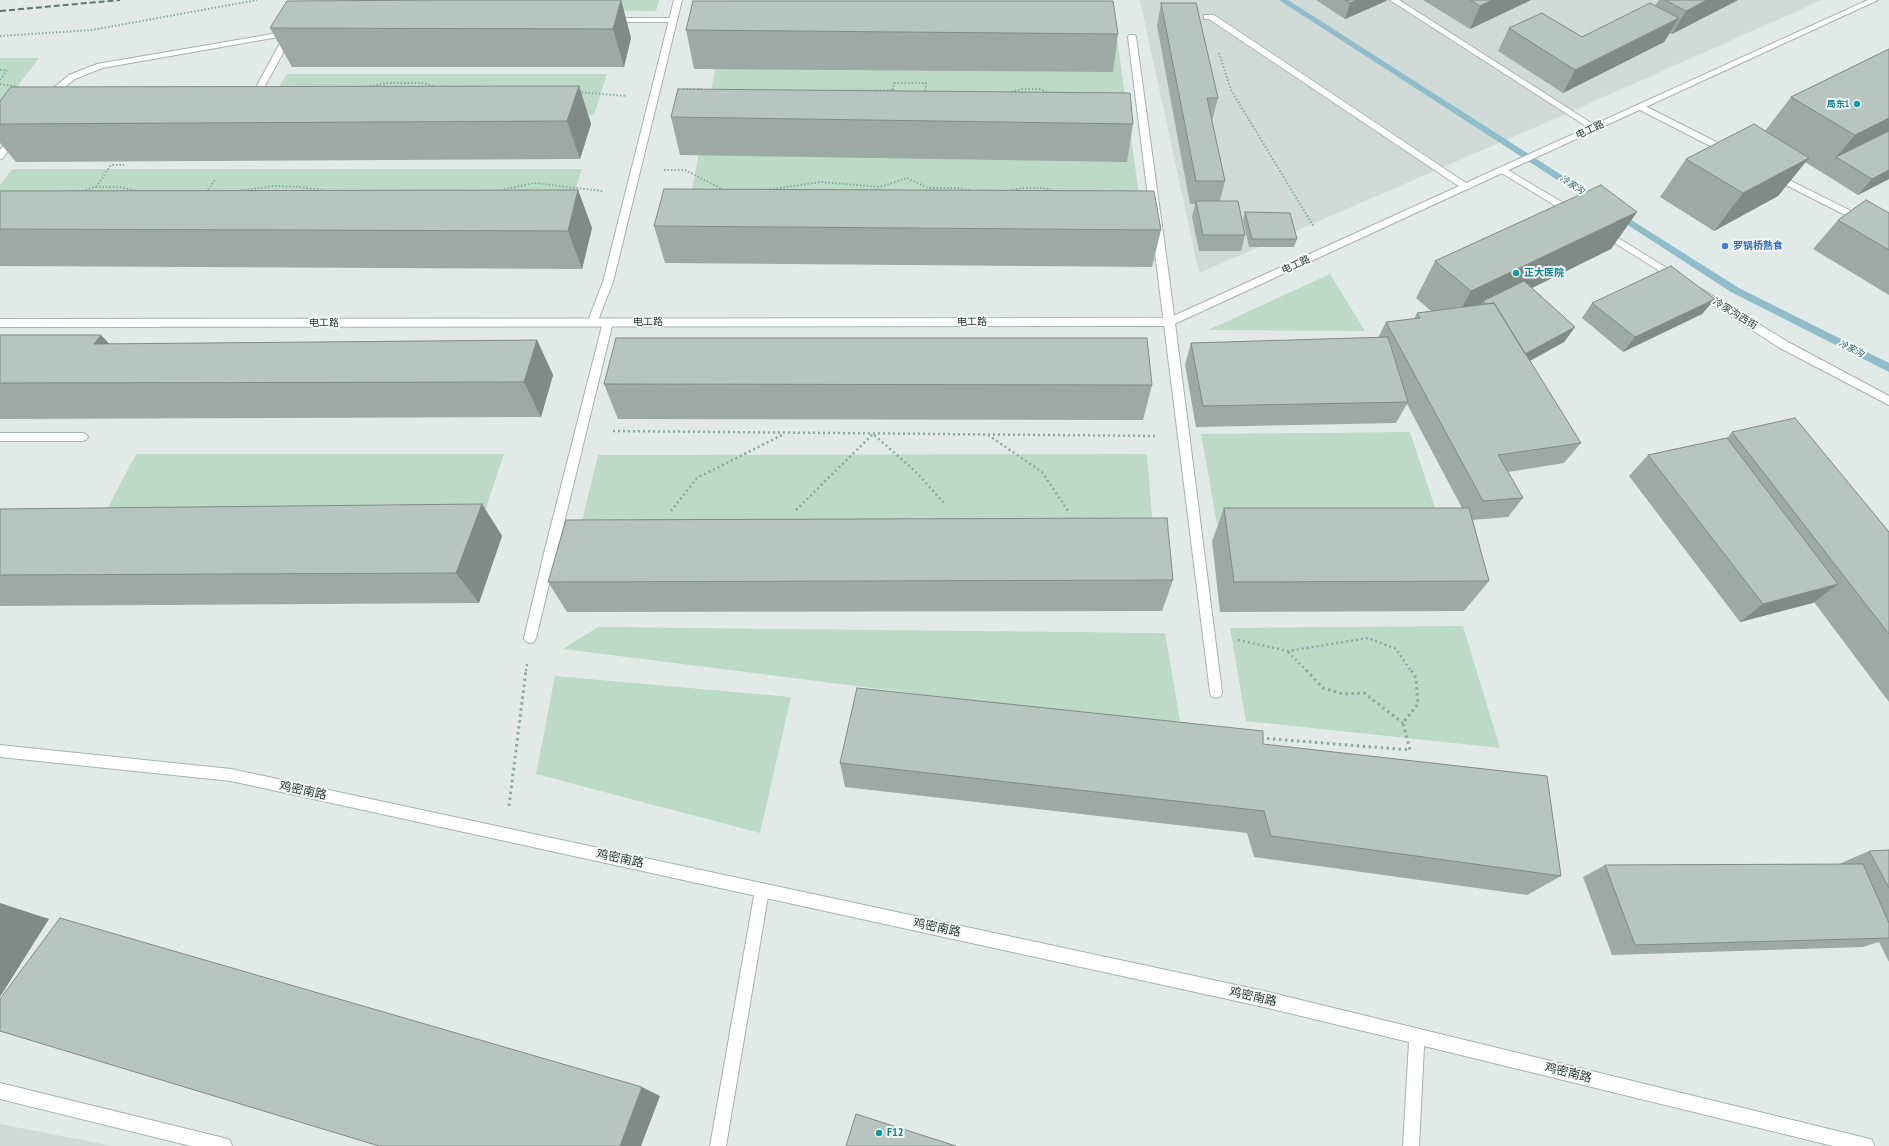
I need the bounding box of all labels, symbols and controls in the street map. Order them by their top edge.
place label: 局东1 [1827,99,1849,109]
marker: 局东1 [1852,99,1862,109]
street label: 电工路 [1574,118,1606,142]
water label: 冷家沟 [1558,173,1586,197]
place label: 罗锅桥熟食 [1733,240,1783,252]
marker: 罗锅桥熟食 [1720,241,1730,251]
street label: 电工路 [1280,253,1312,277]
place label: 正大医院 [1524,267,1564,279]
marker: 正大医院 [1511,268,1521,278]
street label: 冷家沟西街 [1711,296,1759,332]
street label: 电工路 [633,316,663,328]
street label: 电工路 [957,316,987,328]
street label: 电工路 [309,317,339,329]
water label: 冷家沟 [1837,338,1865,360]
street label: 鸡密南路 [278,779,328,803]
street label: 鸡密南路 [595,847,645,871]
street label: 鸡密南路 [912,916,962,940]
street label: 鸡密南路 [1228,985,1278,1009]
street label: 鸡密南路 [1543,1060,1593,1086]
place label: F12 [887,1126,903,1140]
marker: F12 [874,1128,884,1138]

